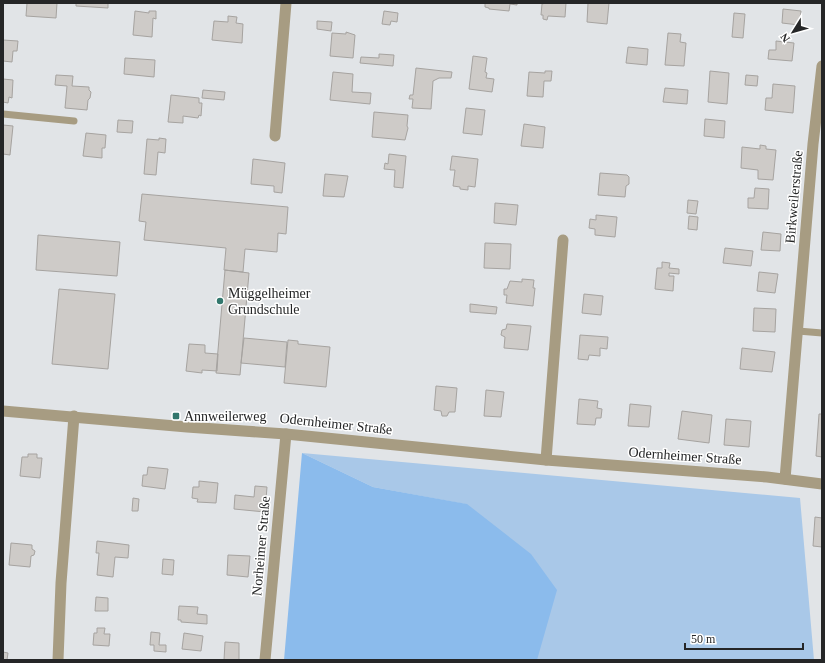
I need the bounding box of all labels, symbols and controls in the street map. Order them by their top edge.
north arrow [773,12,813,52]
text: N [778,31,792,45]
street label: Birkweilerstraße [782,150,806,244]
place label: Müggelheimer Grundschule [228,286,311,317]
marker: Müggelheimer Grundschule [215,296,225,306]
place label: Annweilerweg [184,409,266,424]
marker: Annweilerweg [171,411,181,421]
street label: Odernheimer Straße [279,411,393,437]
street label: Odernheimer Straße [628,445,742,467]
street label: Norheimer Straße [249,496,273,596]
scale bar [685,625,803,651]
text: 50 m [691,632,716,646]

